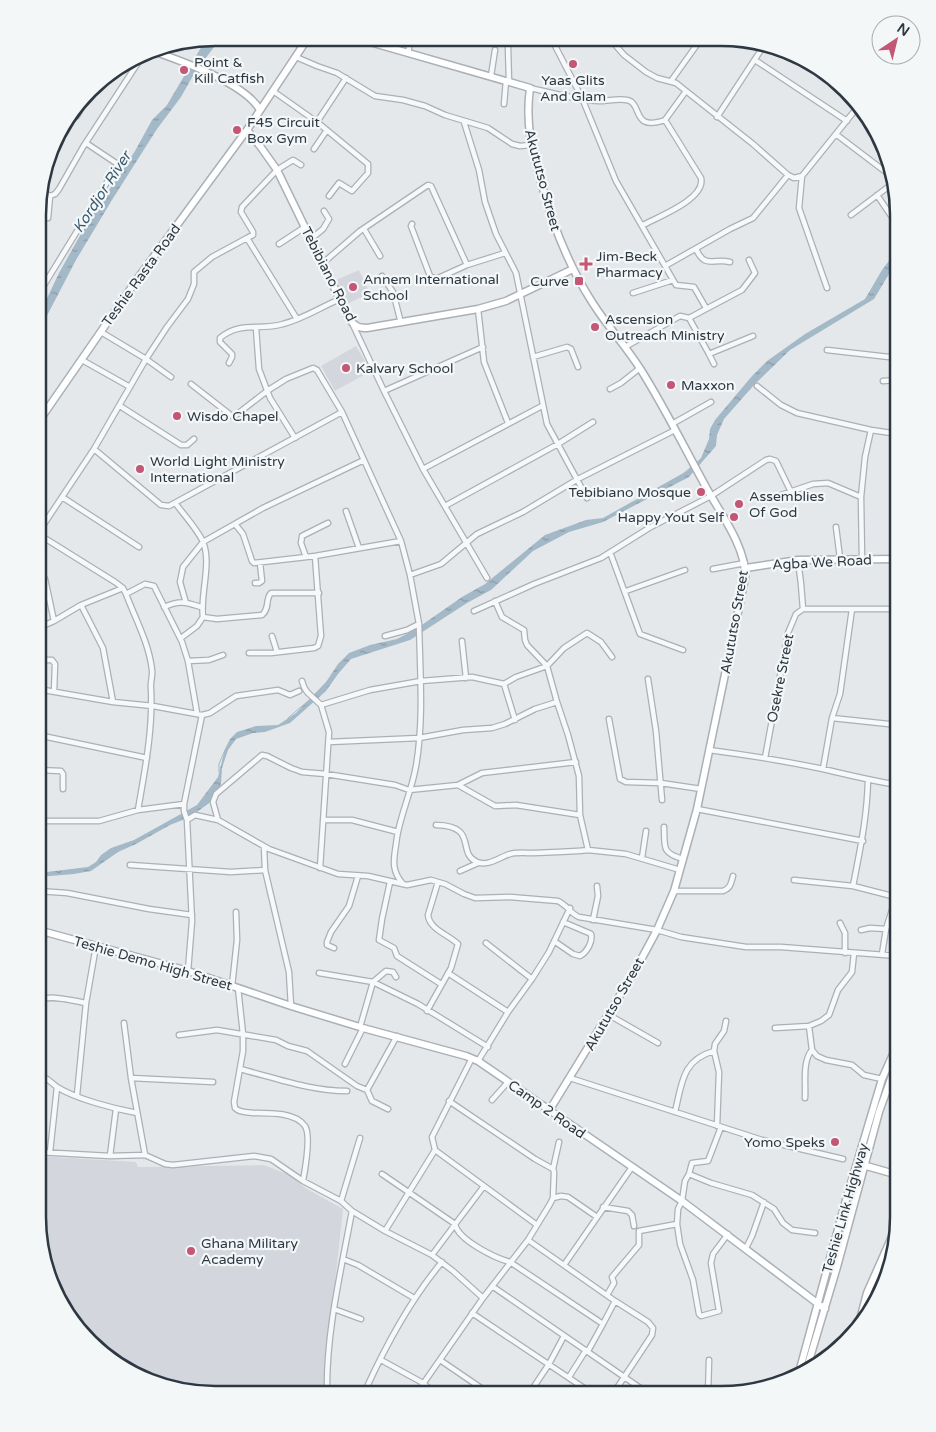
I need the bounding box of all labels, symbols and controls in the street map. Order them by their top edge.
north arrow [871,15,921,65]
text: N [894,20,913,40]
place label: Point & Kill Catfish [194,54,264,87]
marker: Yaas Glits And Glam [567,58,579,70]
marker: Point & Kill Catfish [178,64,190,76]
place label: Yaas Glits And Glam [540,72,606,105]
place label: F45 Circuit Box Gym [247,114,321,147]
marker: F45 Circuit Box Gym [231,124,243,136]
street label: Akututso Street [521,127,564,233]
water label: Kordjor River [69,146,136,236]
street label: Teshie Rasta Road [99,221,184,330]
street label: Tebibiano Road [297,224,360,324]
place label: Jim-Beck Pharmacy [596,248,663,281]
marker: Jim-Beck Pharmacy [580,258,592,270]
place label: Annem International School [363,271,499,304]
place label: Curve [530,273,569,290]
marker: Curve [573,275,585,287]
marker: Annem International School [347,281,359,293]
place label: Ascension Outreach Ministry [605,311,725,344]
marker: Ascension Outreach Ministry [589,321,601,333]
place label: Kalvary School [356,360,454,377]
marker: Kalvary School [340,362,352,374]
place label: Maxxon [681,377,735,394]
marker: Maxxon [665,379,677,391]
place label: Wisdo Chapel [187,408,279,425]
marker: Wisdo Chapel [171,410,183,422]
place label: World Light Ministry International [150,453,285,486]
marker: World Light Ministry International [134,463,146,475]
place label: Tebibiano Mosque [568,484,691,501]
marker: Tebibiano Mosque [695,486,707,498]
place label: Assemblies Of God [749,488,824,521]
marker: Assemblies Of God [733,498,745,510]
place label: Happy Yout Self [618,509,725,526]
marker: Happy Yout Self [728,511,740,523]
street label: Agba We Road [772,551,872,574]
street label: Akututso Street [717,568,752,675]
street label: Osekre Street [764,632,798,724]
street label: Teshie Demo High Street [72,933,235,994]
street label: Akututso Street [581,954,648,1054]
street label: Camp 2 Road [505,1076,589,1142]
place label: Yomo Speks [744,1134,825,1151]
marker: Yomo Speks [829,1136,841,1148]
street label: Teshie Link Highway [819,1141,872,1275]
place label: Ghana Military Academy [201,1235,298,1268]
marker: Ghana Military Academy [185,1245,197,1257]

